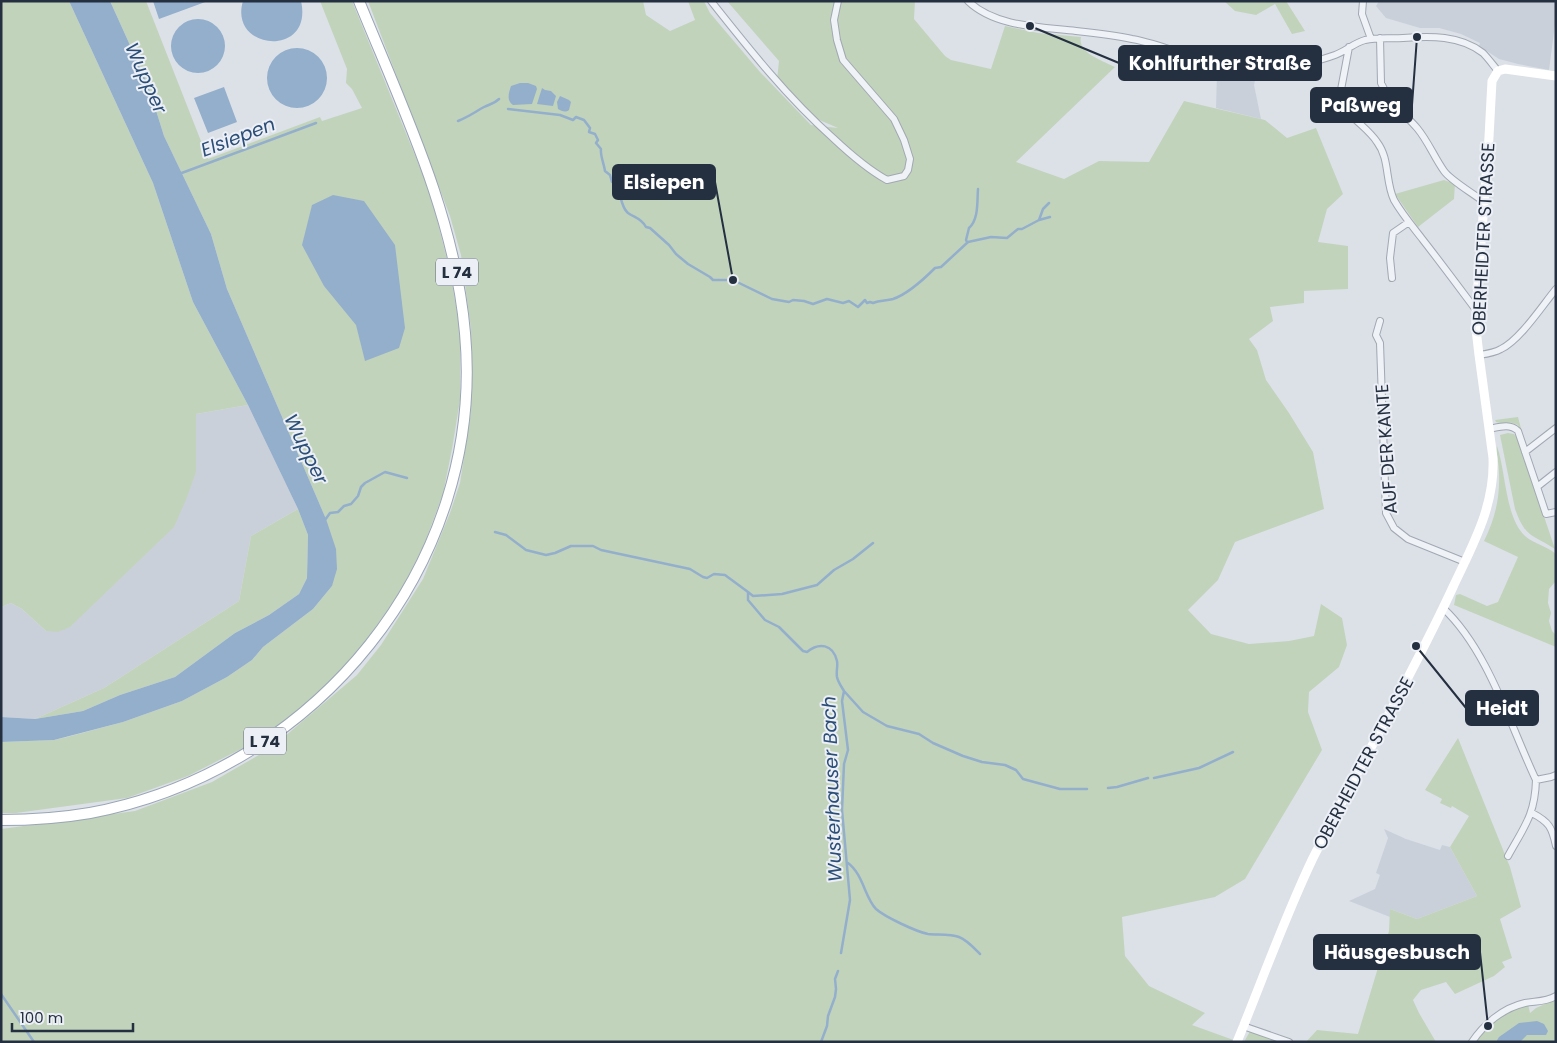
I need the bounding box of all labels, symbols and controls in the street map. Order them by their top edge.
water label: Wupper [118,38,174,119]
callout: Kohlfurther Straße [1119,46,1321,80]
text: Kohlfurther Straße [1129,50,1312,77]
callout: Paßweg [1311,88,1412,122]
text: Paßweg [1321,92,1401,119]
water label: Elsiepen [197,110,279,164]
street label: OBERHEIDTER STRASSE [1465,142,1501,336]
callout: Elsiepen [613,165,715,199]
text: Elsiepen [623,169,705,196]
road number: L 74 [436,258,478,286]
street label: AUF DER KANTE [1369,383,1403,515]
water label: Wupper [277,409,335,490]
street label: OBERHEIDTER STRASSE [1307,672,1419,854]
callout: Heidt [1466,691,1538,725]
water label: Wusterhauser Bach [815,695,849,883]
text: Heidt [1476,695,1528,722]
road number: L 74 [244,728,286,754]
callout: Häusgesbusch [1314,935,1480,969]
text: Häusgesbusch [1324,939,1470,966]
scale bar [12,1000,134,1032]
text: 100 m [20,1007,63,1028]

